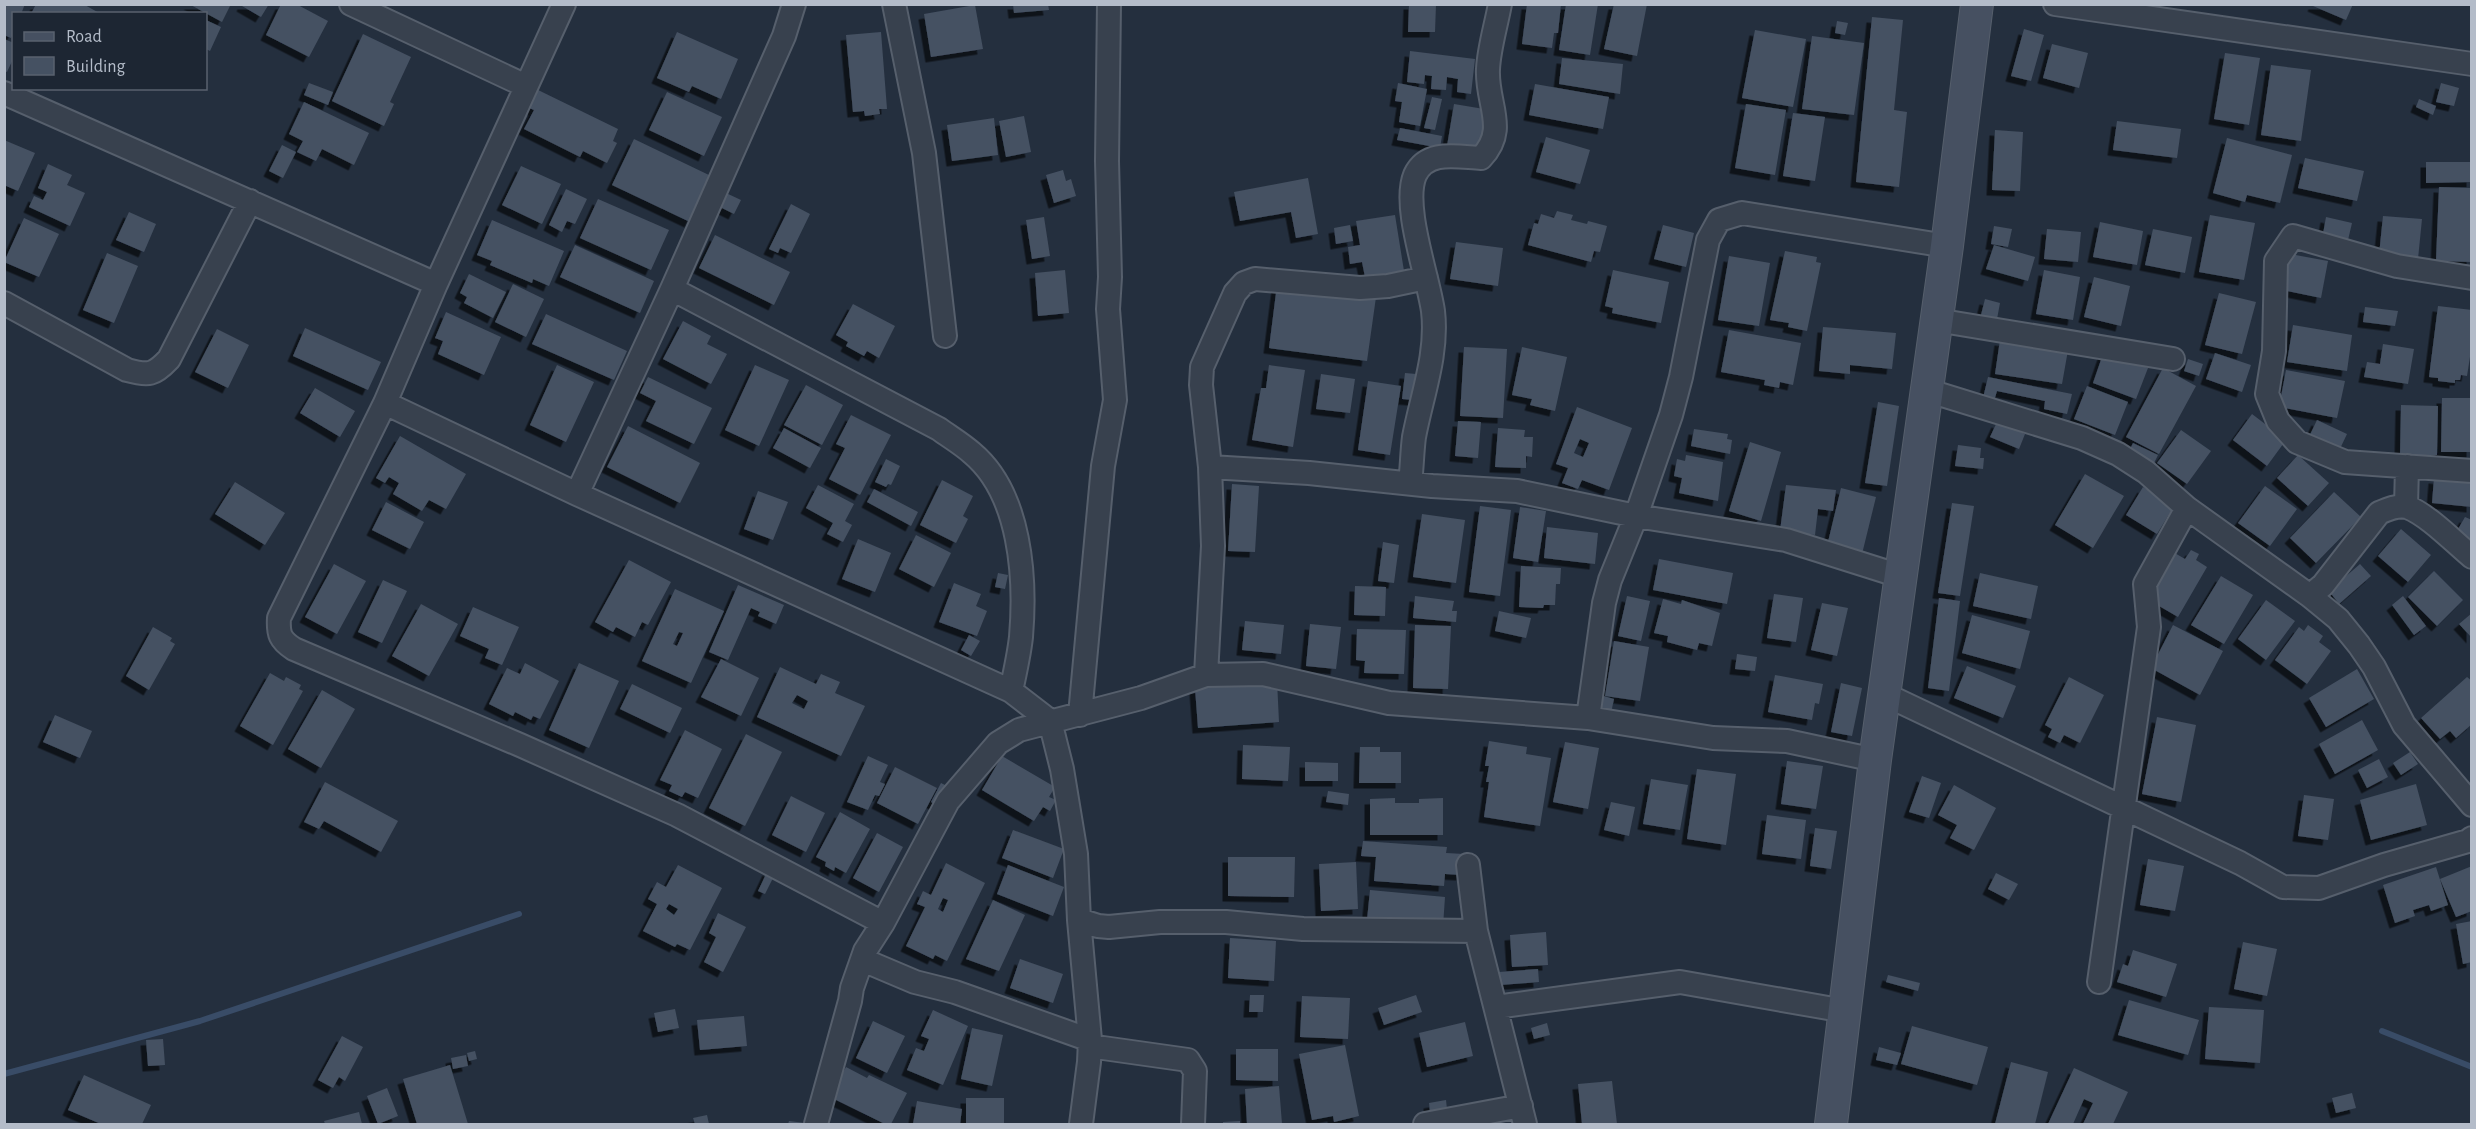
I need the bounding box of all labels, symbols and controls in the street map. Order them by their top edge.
legend [12,12,207,90]
text: Road [66,28,102,46]
text: Building [66,58,126,76]

